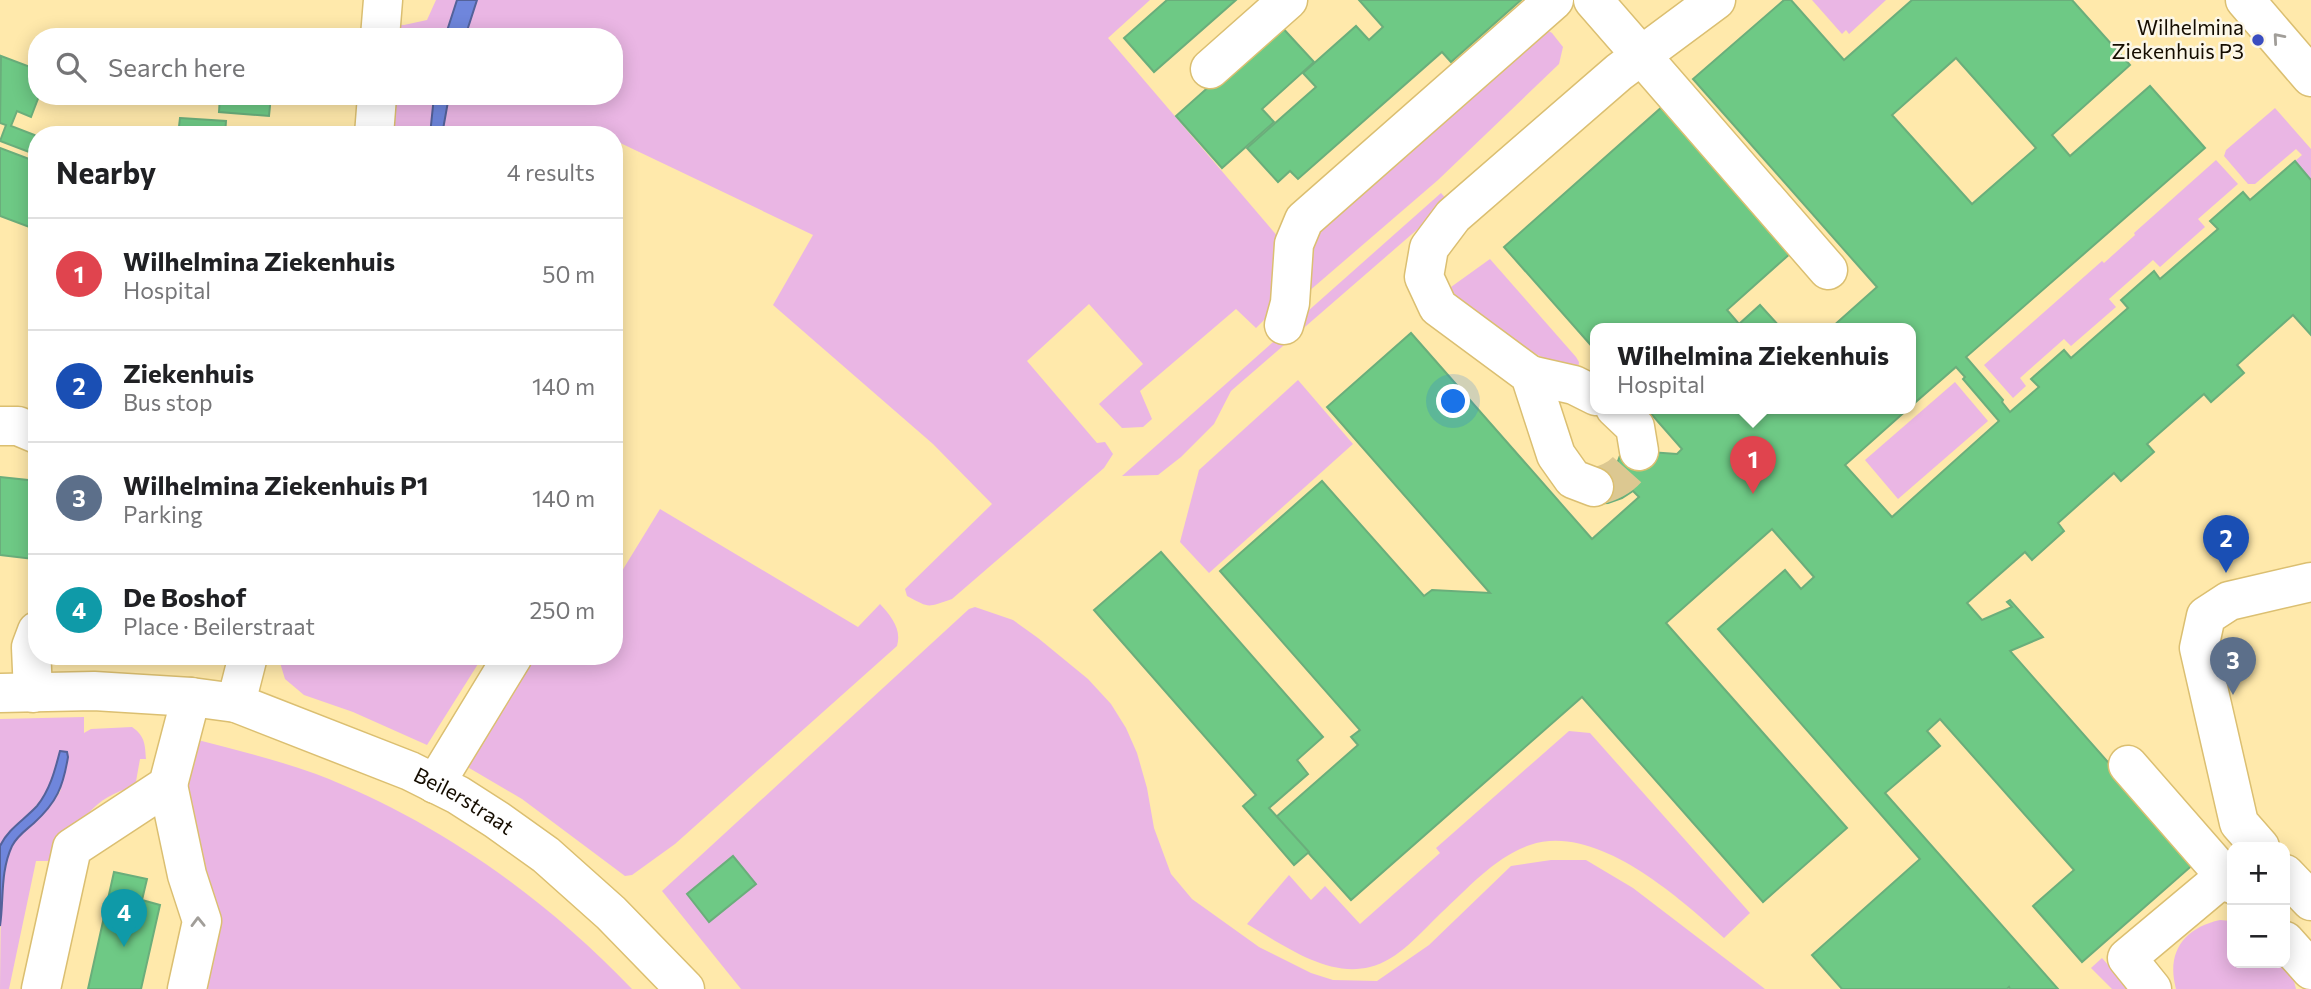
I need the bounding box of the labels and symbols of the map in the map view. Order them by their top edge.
place label: Wilhelmina Ziekenhuis P3 [2112,14,2244,63]
marker: Wilhelmina Ziekenhuis P3 [2250,32,2266,48]
one-way arrow [2274,34,2286,47]
your location [1436,384,1470,418]
pin: 1 [1730,436,1776,494]
pin: 2 [2203,515,2249,573]
pin: 3 [2210,637,2256,695]
street label: Beilerstraat [410,761,519,839]
pin: 4 [101,889,147,947]
one-way arrow [191,917,206,928]

